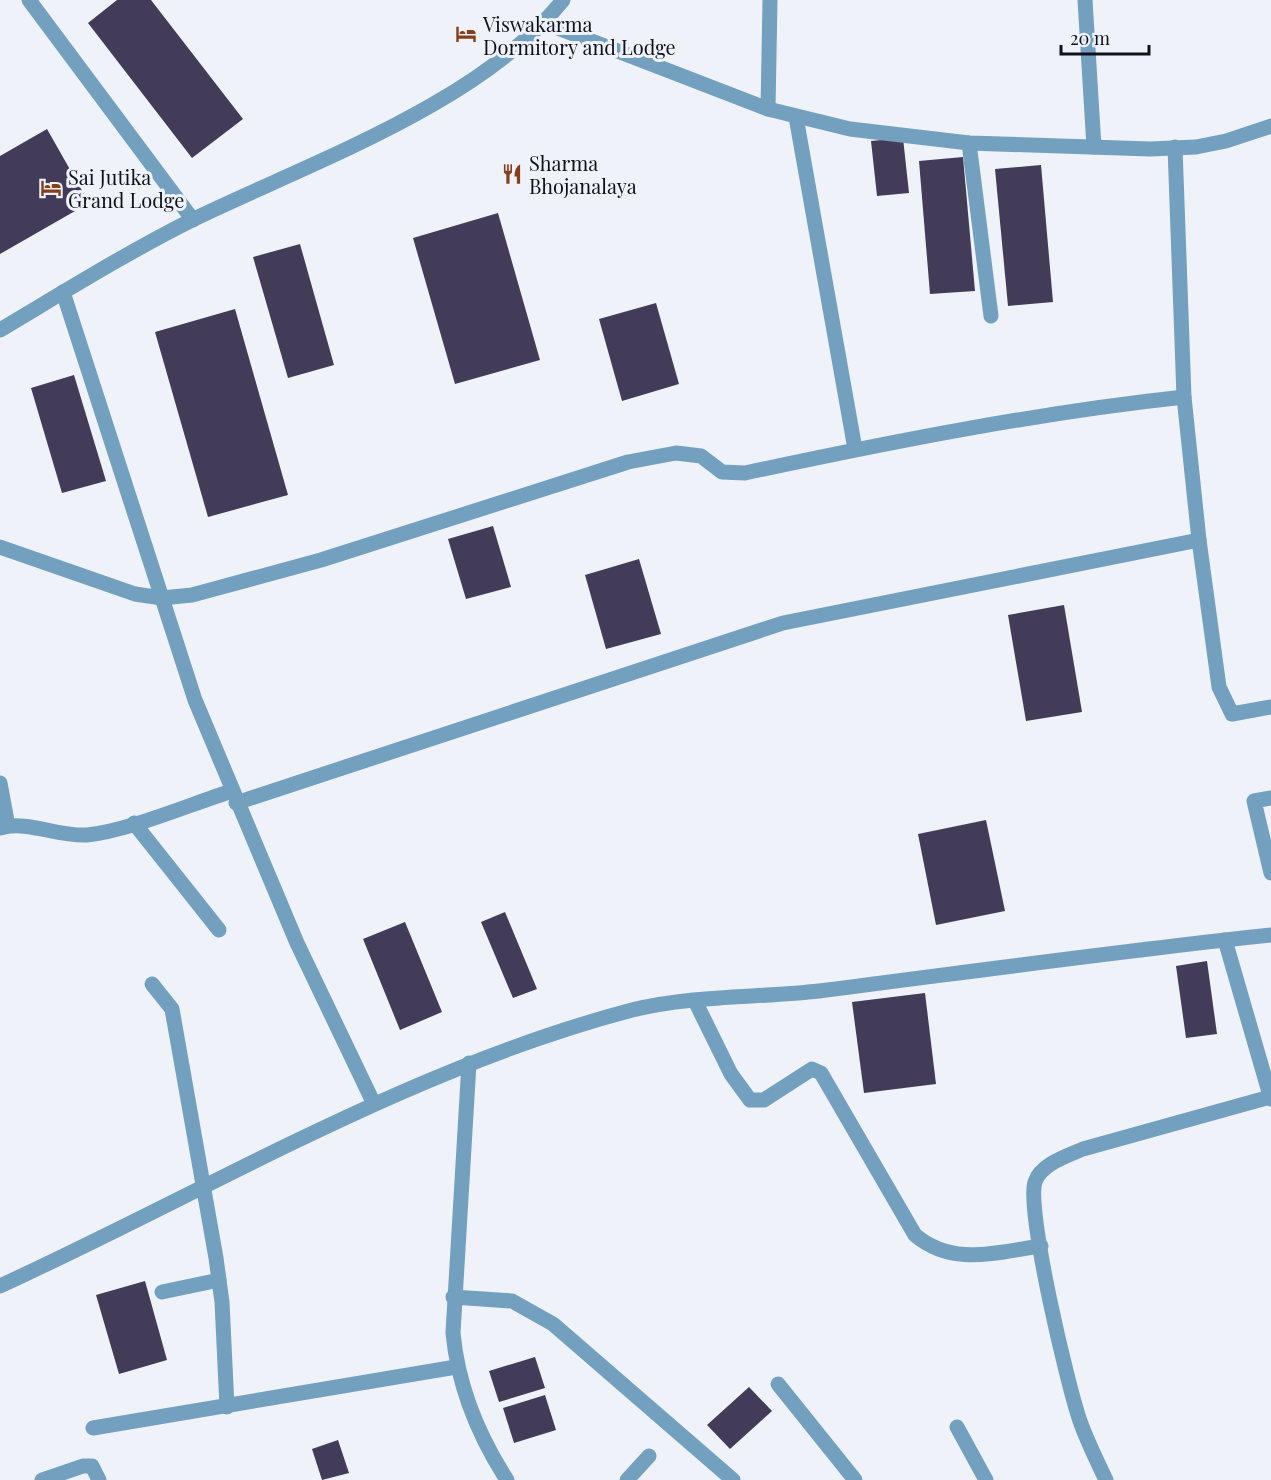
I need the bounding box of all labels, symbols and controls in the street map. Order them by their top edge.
place label: Viswakarma Dormitory and Lodge [482,10,676,60]
scale bar [1061,18,1150,56]
hotel icon: Viswakarma Dormitory and Lodge [454,22,478,46]
text: 20 m [1070,26,1110,50]
place label: Sharma Bhojanalaya [529,149,637,199]
restaurant icon: Sharma Bhojanalaya [500,162,524,186]
place label: Sai Jutika Grand Lodge [68,163,184,213]
hotel icon: Sai Jutika Grand Lodge [39,176,63,200]

